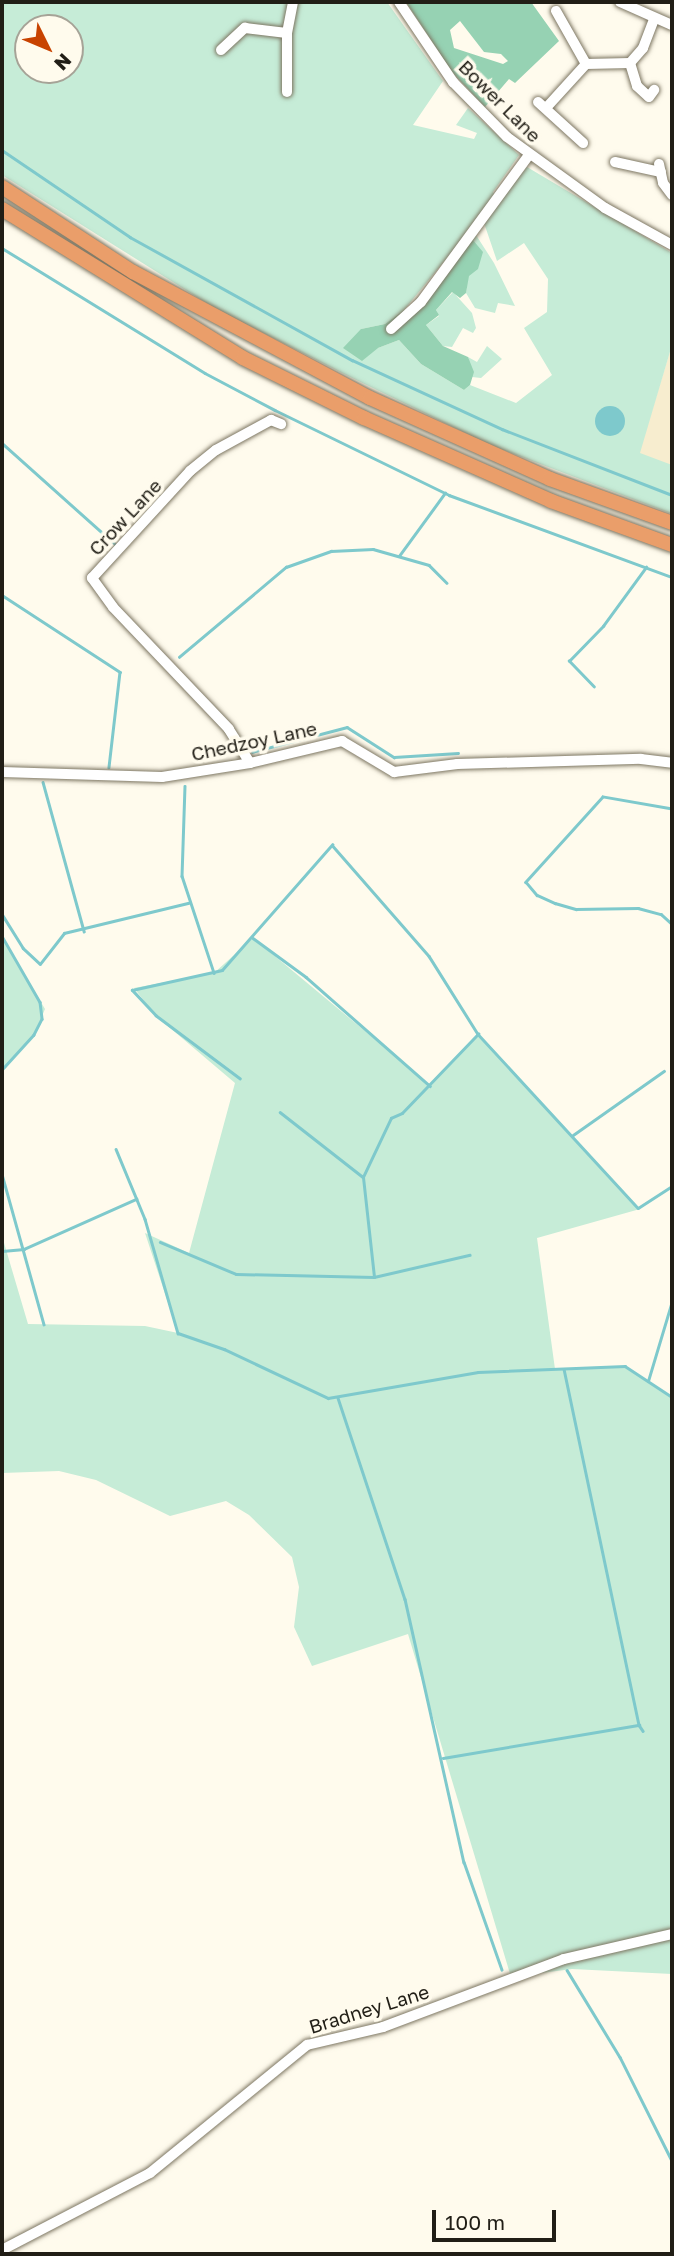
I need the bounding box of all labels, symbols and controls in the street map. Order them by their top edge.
north arrow [14,14,84,84]
text: N [50,49,77,75]
street label: Bower Lane [454,55,546,147]
street label: Crow Lane [84,474,166,560]
street label: Chedzoy Lane [189,717,319,765]
street label: Bradney Lane [306,1980,432,2038]
scale bar [436,2196,560,2240]
text: 100 m [445,2209,505,2235]

